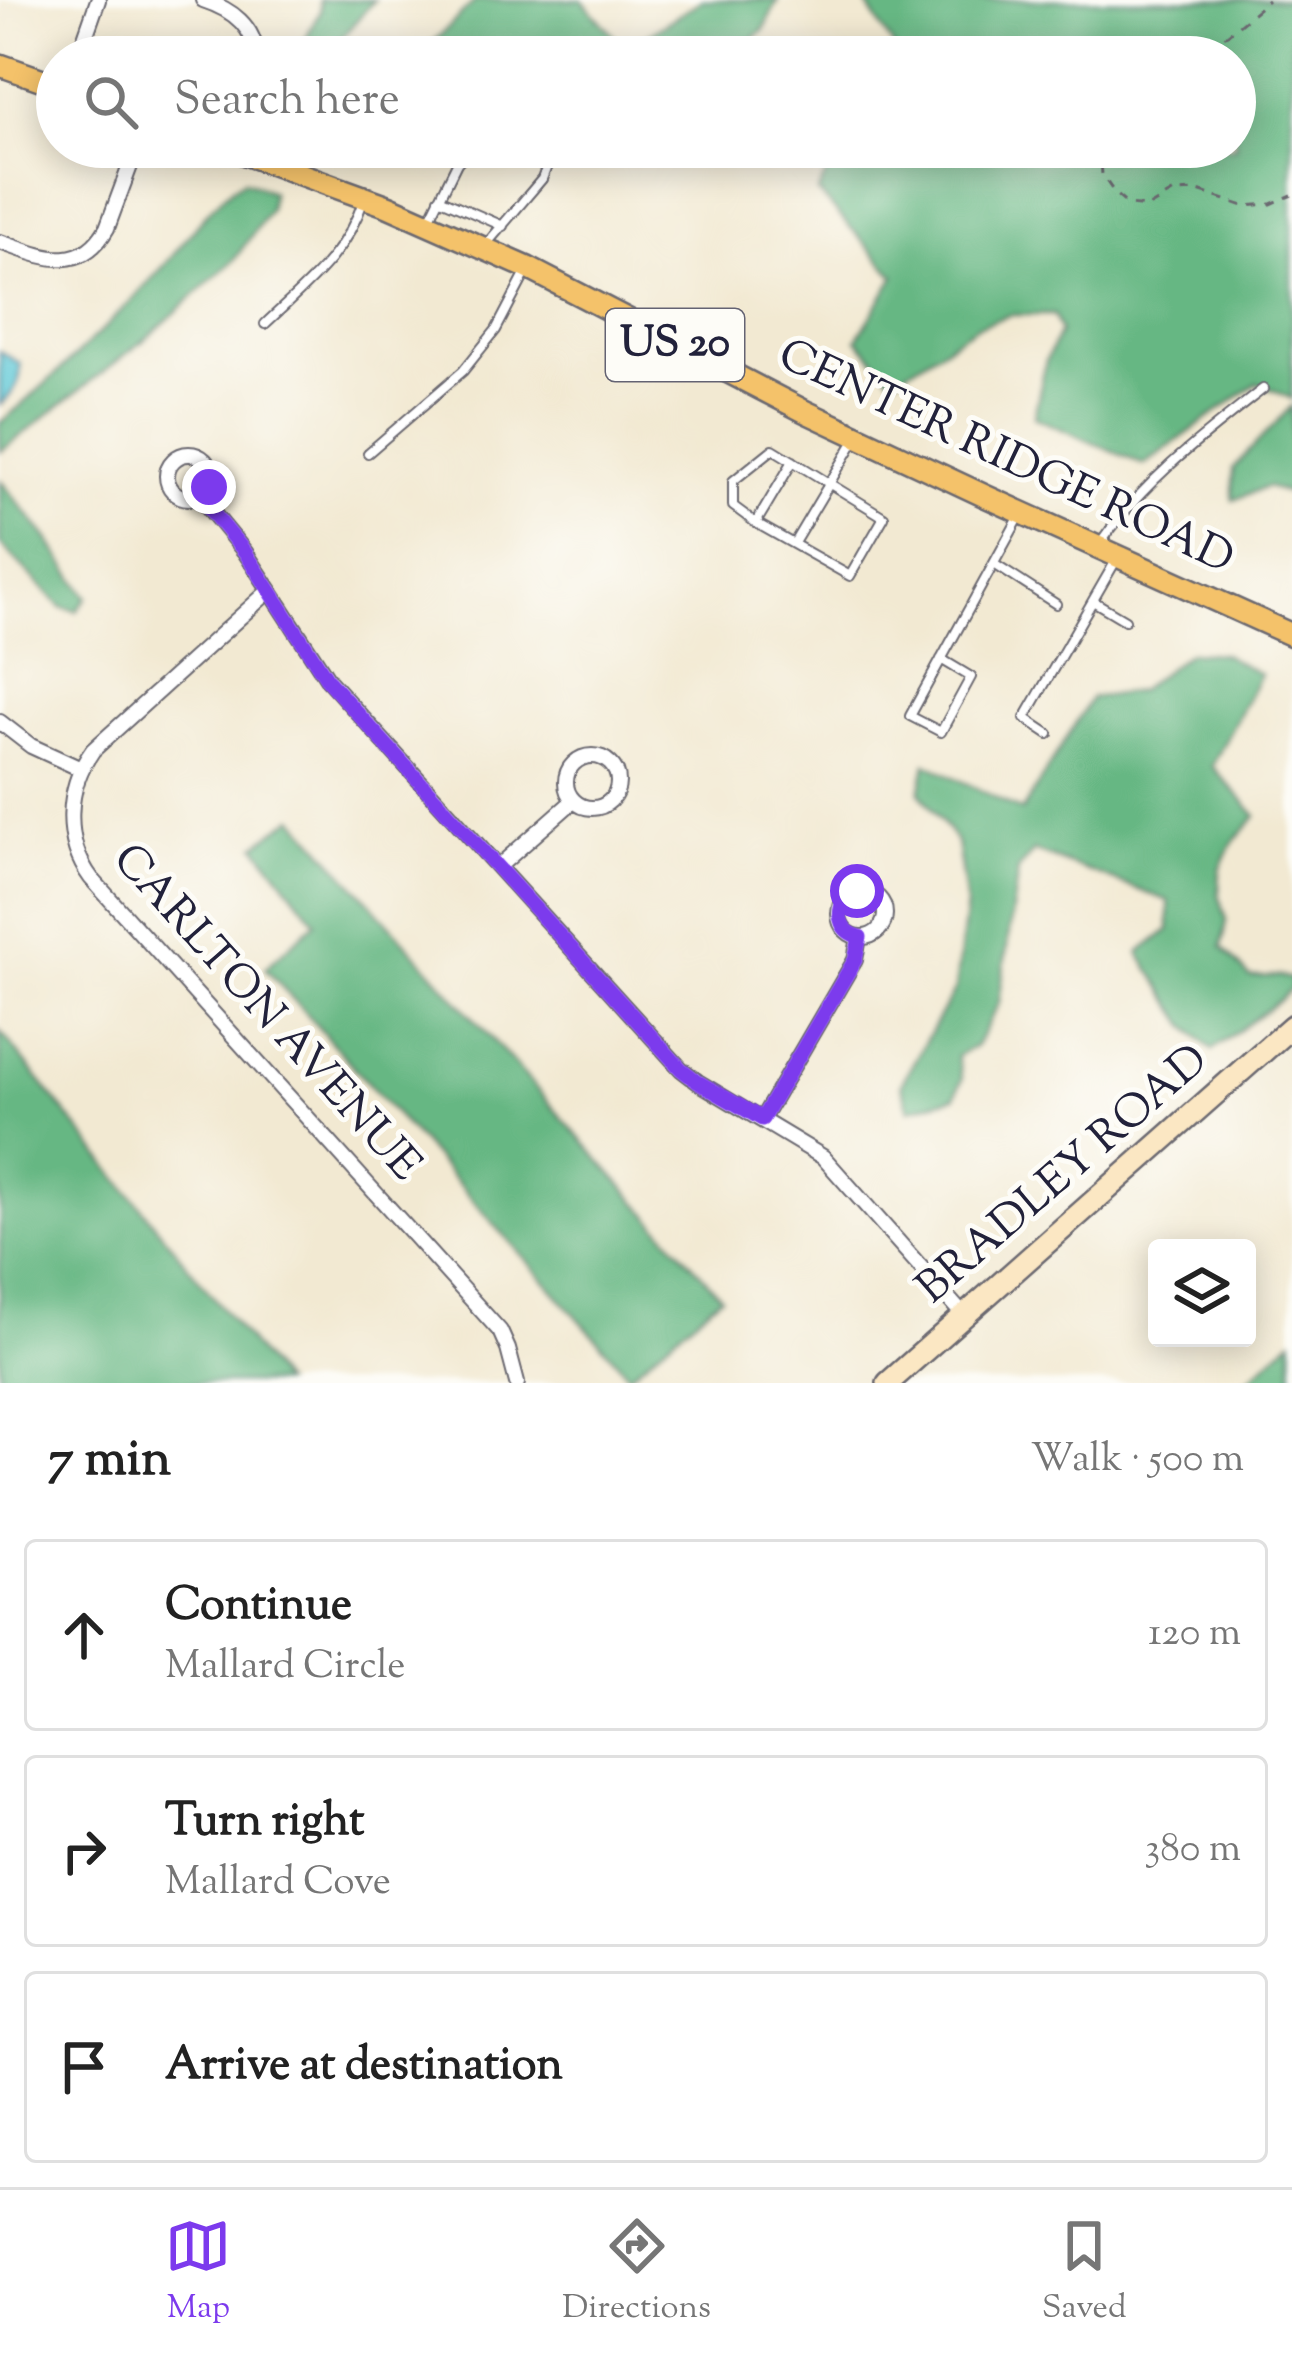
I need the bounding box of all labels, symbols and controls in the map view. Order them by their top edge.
search box [36,36,1256,168]
icon: search [78,69,144,135]
text: Search here [174,70,400,135]
road number: US 20 [606,309,744,381]
street label: CENTER RIDGE ROAD [767,325,1243,593]
route end [182,460,236,514]
street label: CARLTON AVENUE [95,831,435,1197]
route start [830,864,884,918]
street label: BRADLEY ROAD [904,1031,1224,1321]
map controls [1148,1239,1256,1347]
button: layers [1148,1239,1256,1347]
text: 7 min [48,1425,171,1498]
text: Walk · 500 m [1031,1433,1244,1489]
text: Continue [165,1575,352,1640]
icon: ahead [51,1602,117,1668]
text: 120 m [1148,1607,1241,1663]
text: Mallard Circle [165,1640,405,1696]
text: Turn right [165,1791,364,1856]
icon: right [51,1818,117,1884]
text: 380 m [1145,1823,1241,1879]
text: Mallard Cove [165,1856,391,1912]
icon: arrive [51,2034,117,2100]
text: Arrive at destination [165,2035,563,2100]
tab: Map [165,2213,231,2333]
tab: Directions [562,2213,711,2333]
tab: Saved [1042,2213,1127,2333]

